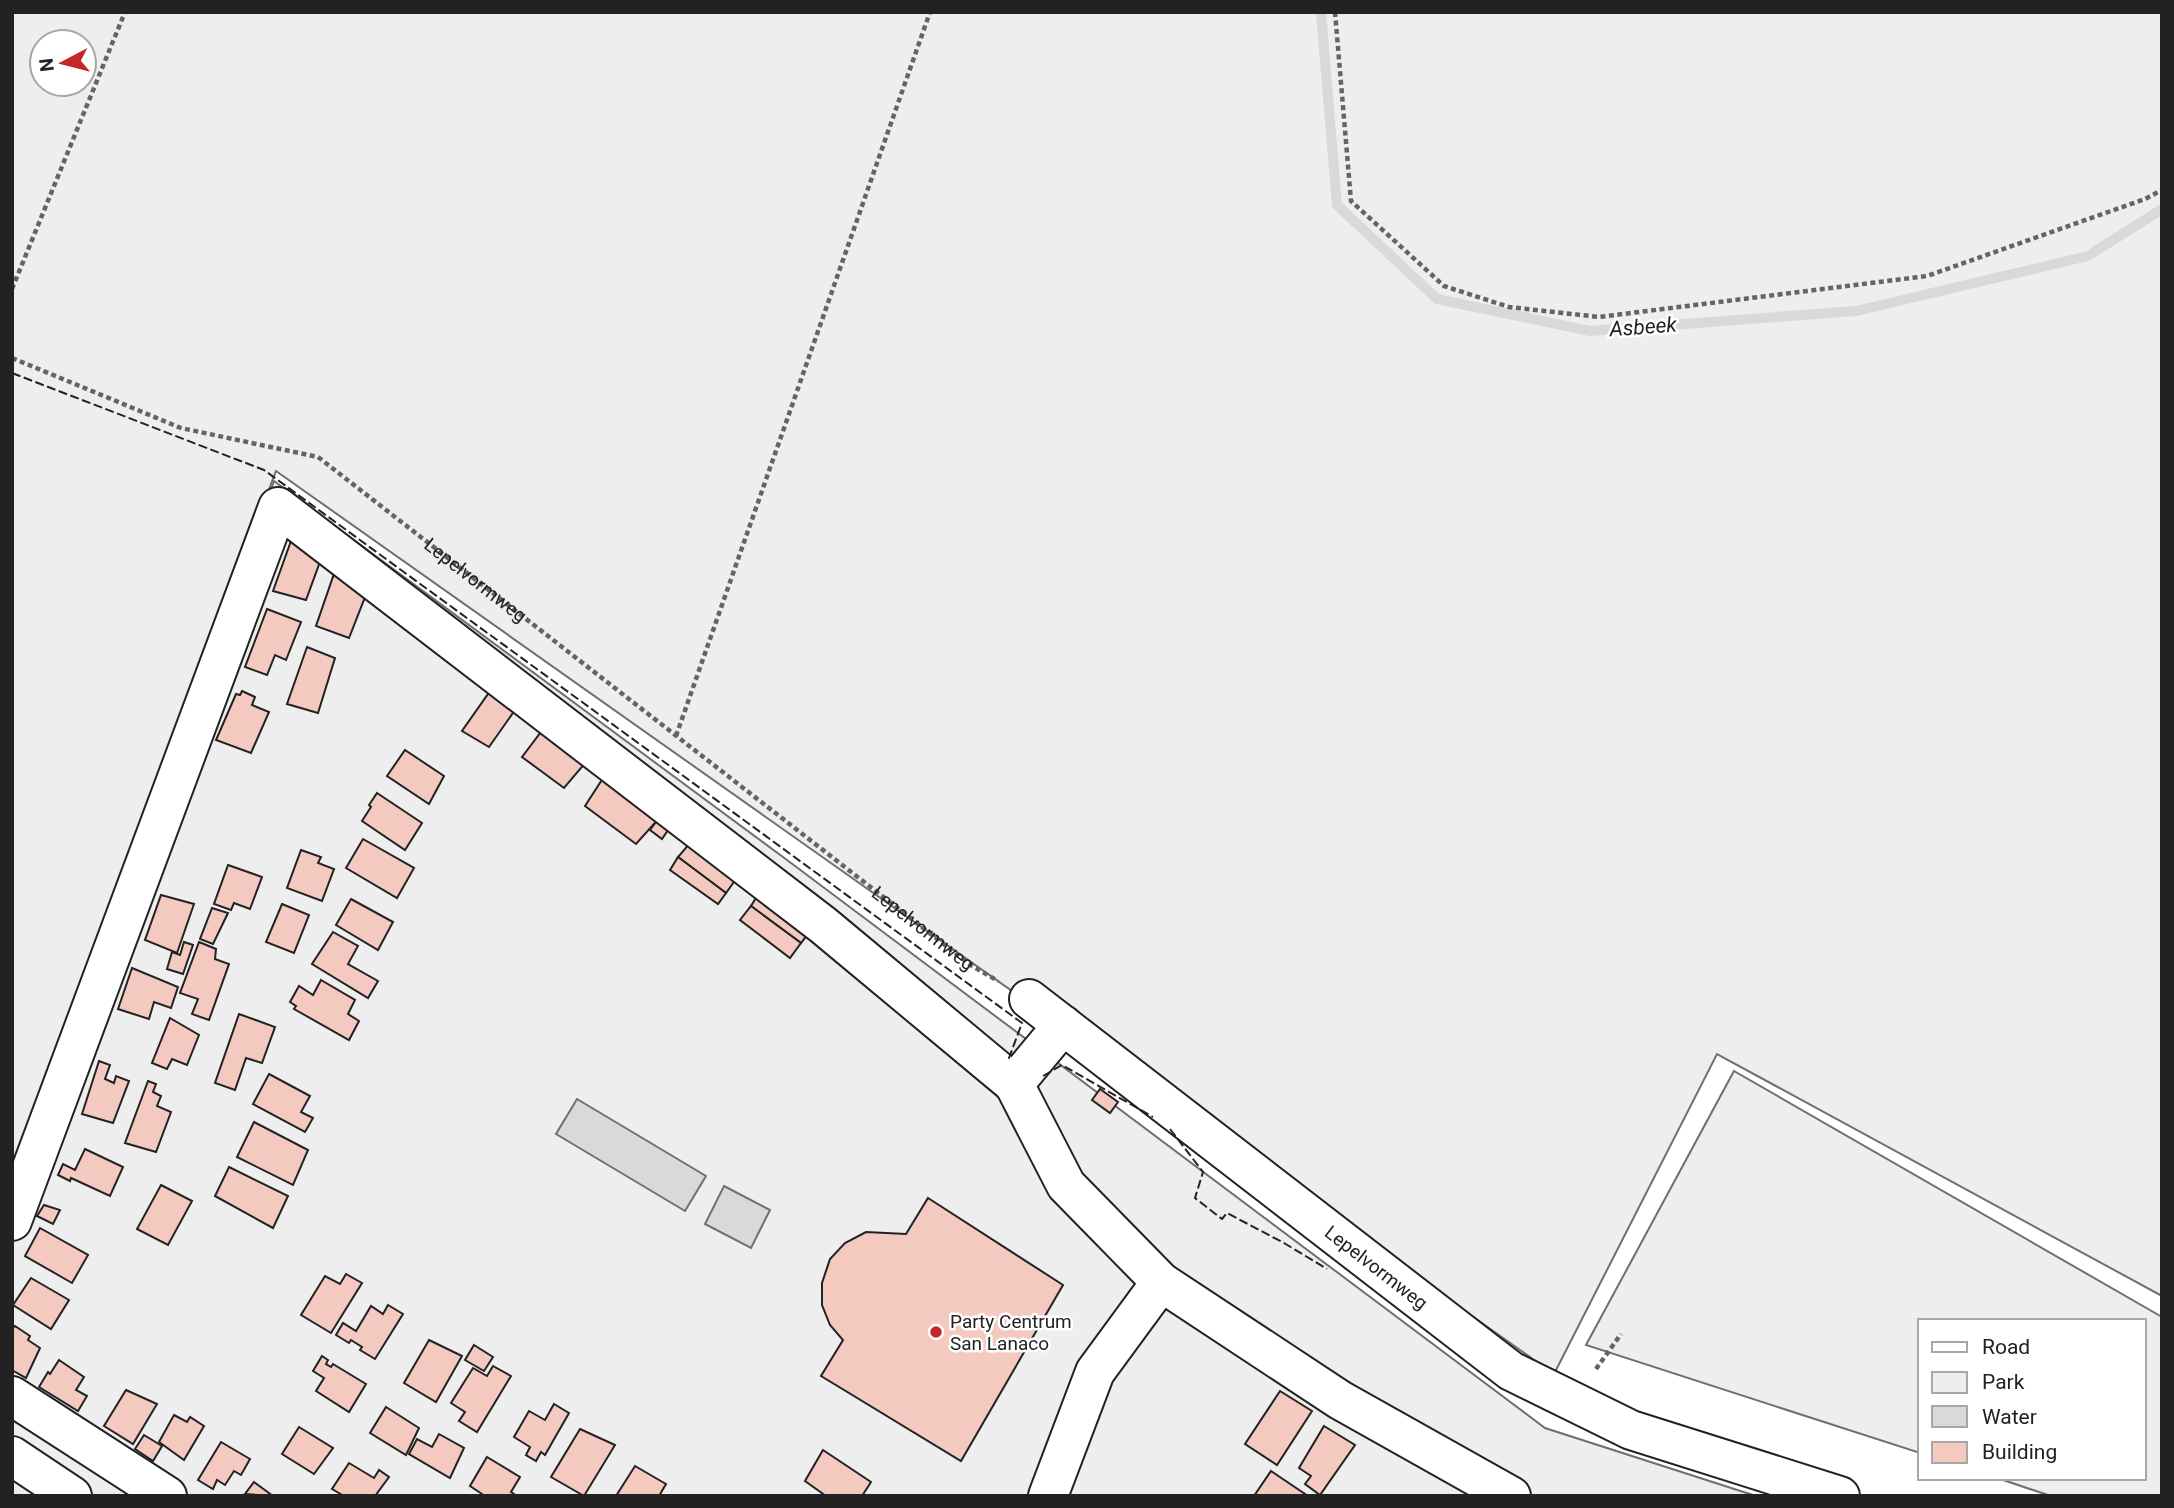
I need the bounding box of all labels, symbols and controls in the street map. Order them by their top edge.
north arrow [28,28,98,98]
text: N [34,57,59,73]
water label: Asbeek [1608,313,1678,341]
street label: Lepelvormweg [420,533,531,627]
street label: Lepelvormweg [867,881,979,976]
street label: Lepelvormweg [1320,1221,1432,1315]
place label: Party Centrum San Lanaco [950,1310,1072,1355]
legend [1918,1319,2146,1480]
marker: Party Centrum San Lanaco [928,1324,944,1340]
text: Road [1982,1335,2030,1359]
text: Park [1982,1370,2025,1394]
text: Water [1982,1405,2037,1429]
text: Building [1982,1440,2057,1464]

